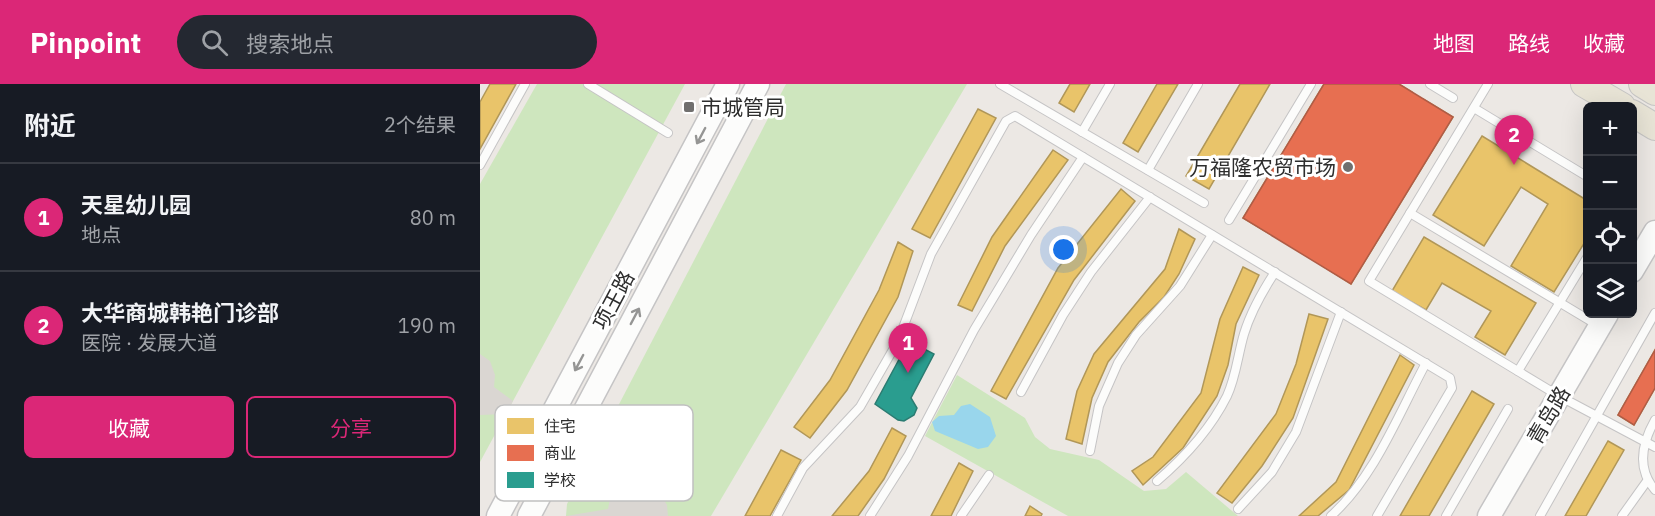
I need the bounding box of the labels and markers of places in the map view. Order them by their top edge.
place label: 市城管局 [701,93,785,121]
marker: 市城管局 [682,100,696,114]
pin: 2 [1494,116,1534,165]
place label: 万福隆农贸市场 [1189,153,1336,181]
marker: 万福隆农贸市场 [1341,160,1355,174]
pin: 1 [888,324,928,373]

